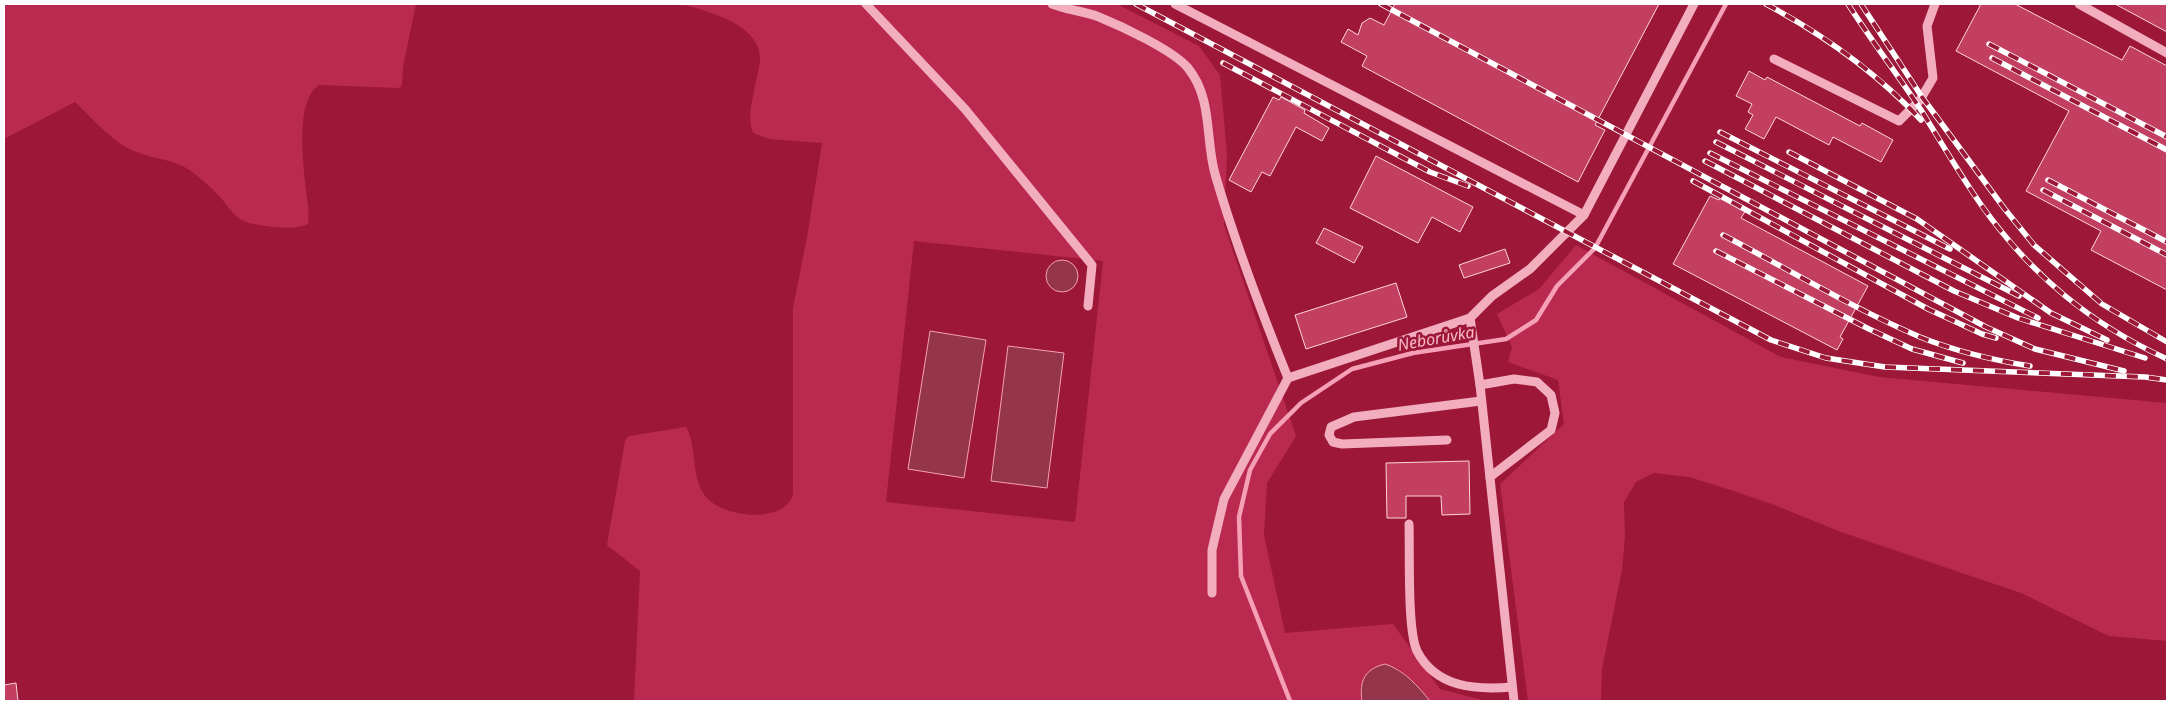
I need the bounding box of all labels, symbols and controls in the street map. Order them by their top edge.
water label: Neborůvka [1396,320,1476,356]

